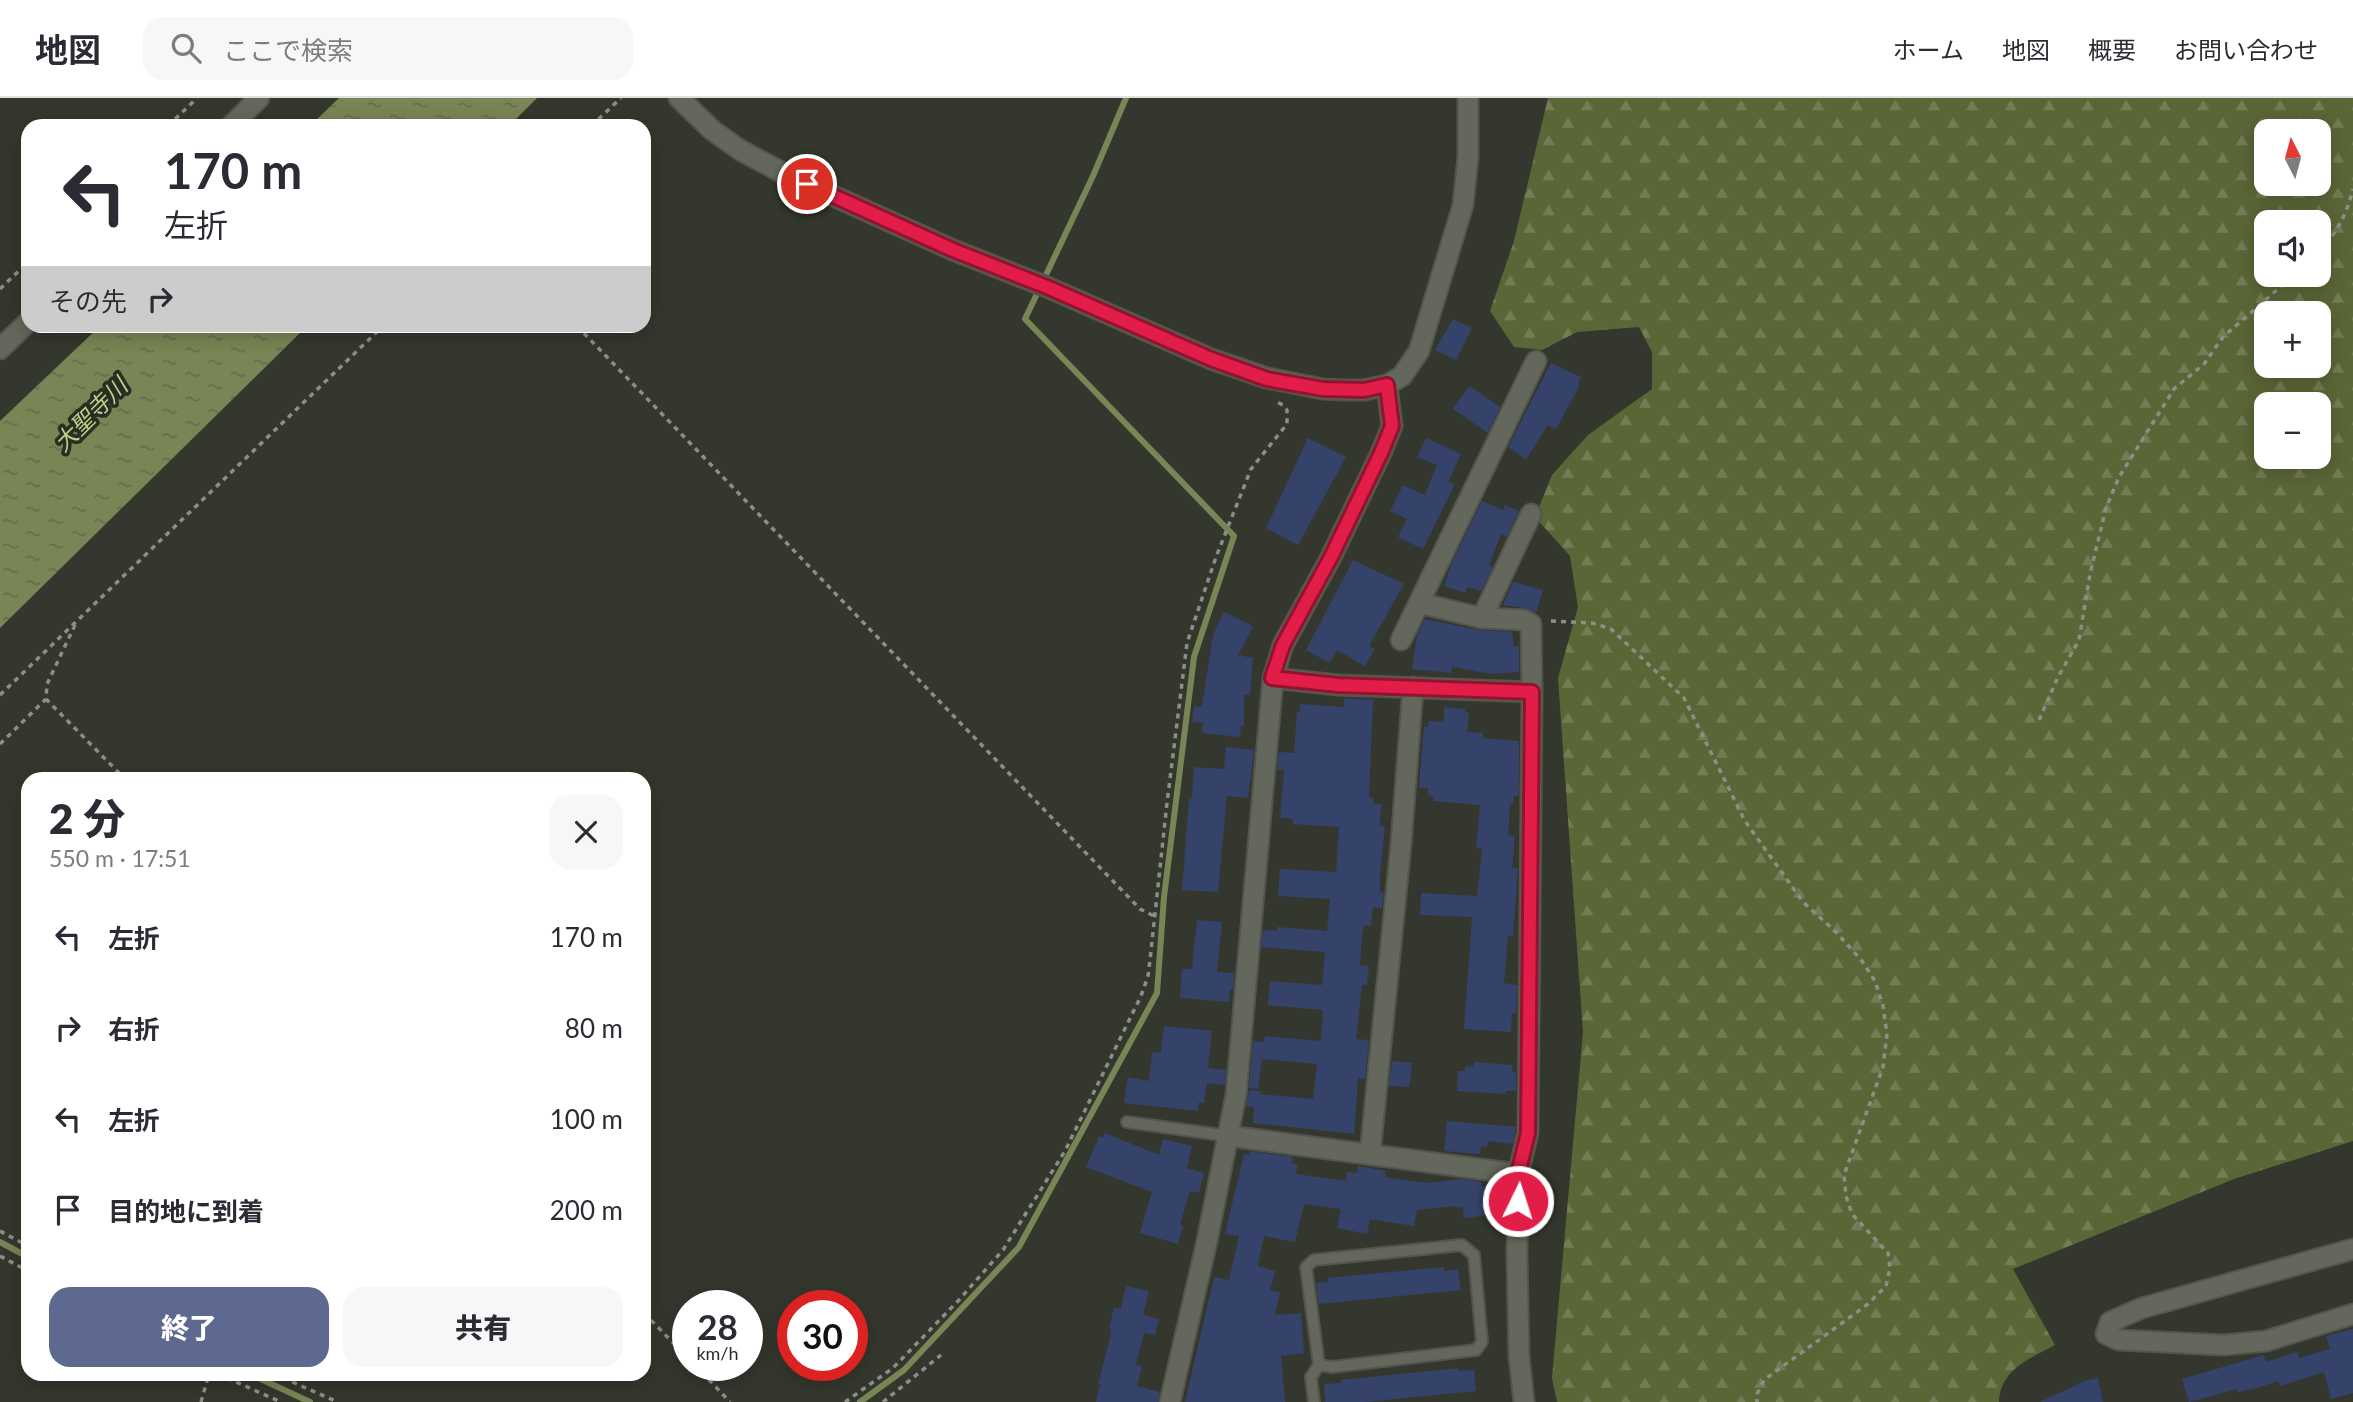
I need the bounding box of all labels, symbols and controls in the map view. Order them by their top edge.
search box [143,17,633,80]
text: 地図 [35,29,101,69]
icon: search [167,29,205,67]
text: ここで検索 [223,34,353,66]
text: ホーム [1893,35,1964,64]
text: 地図 [2002,35,2050,64]
text: 概要 [2088,35,2136,64]
text: お問い合わせ [2174,35,2318,64]
north arrow [2254,119,2331,196]
map controls [2254,119,2331,469]
text: 170 m [164,141,302,199]
icon: left [49,147,140,238]
pin [777,154,837,214]
icon: arrive [788,165,826,203]
text: 左折 [164,205,228,244]
button: sound [2254,210,2331,287]
icon: right [141,280,179,318]
text: その先 [49,285,127,317]
button: + [2254,301,2331,378]
water label: 大聖寺川 [48,369,135,456]
button: − [2254,392,2331,469]
text: 2 分 [49,793,125,843]
button: close [549,795,623,869]
text: 550 m · 17:51 [49,844,191,872]
icon: left [49,918,87,956]
text: 170 m [550,921,623,953]
text: 左折 [108,922,160,954]
icon: right [49,1009,87,1047]
text: 80 m [565,1012,623,1044]
text: 右折 [108,1013,160,1045]
icon: left [49,1100,87,1138]
text: 100 m [550,1103,623,1135]
text: 左折 [108,1104,160,1136]
position arrow [1481,1164,1555,1238]
icon: arrive [49,1191,87,1229]
text: 200 m [550,1194,623,1226]
text: 目的地に到着 [108,1195,264,1227]
button: 終了 [49,1287,329,1367]
button: 共有 [343,1287,623,1367]
speed limit sign: 30 [777,1290,868,1381]
text: 28 [697,1305,738,1347]
text: km/h [696,1342,739,1364]

